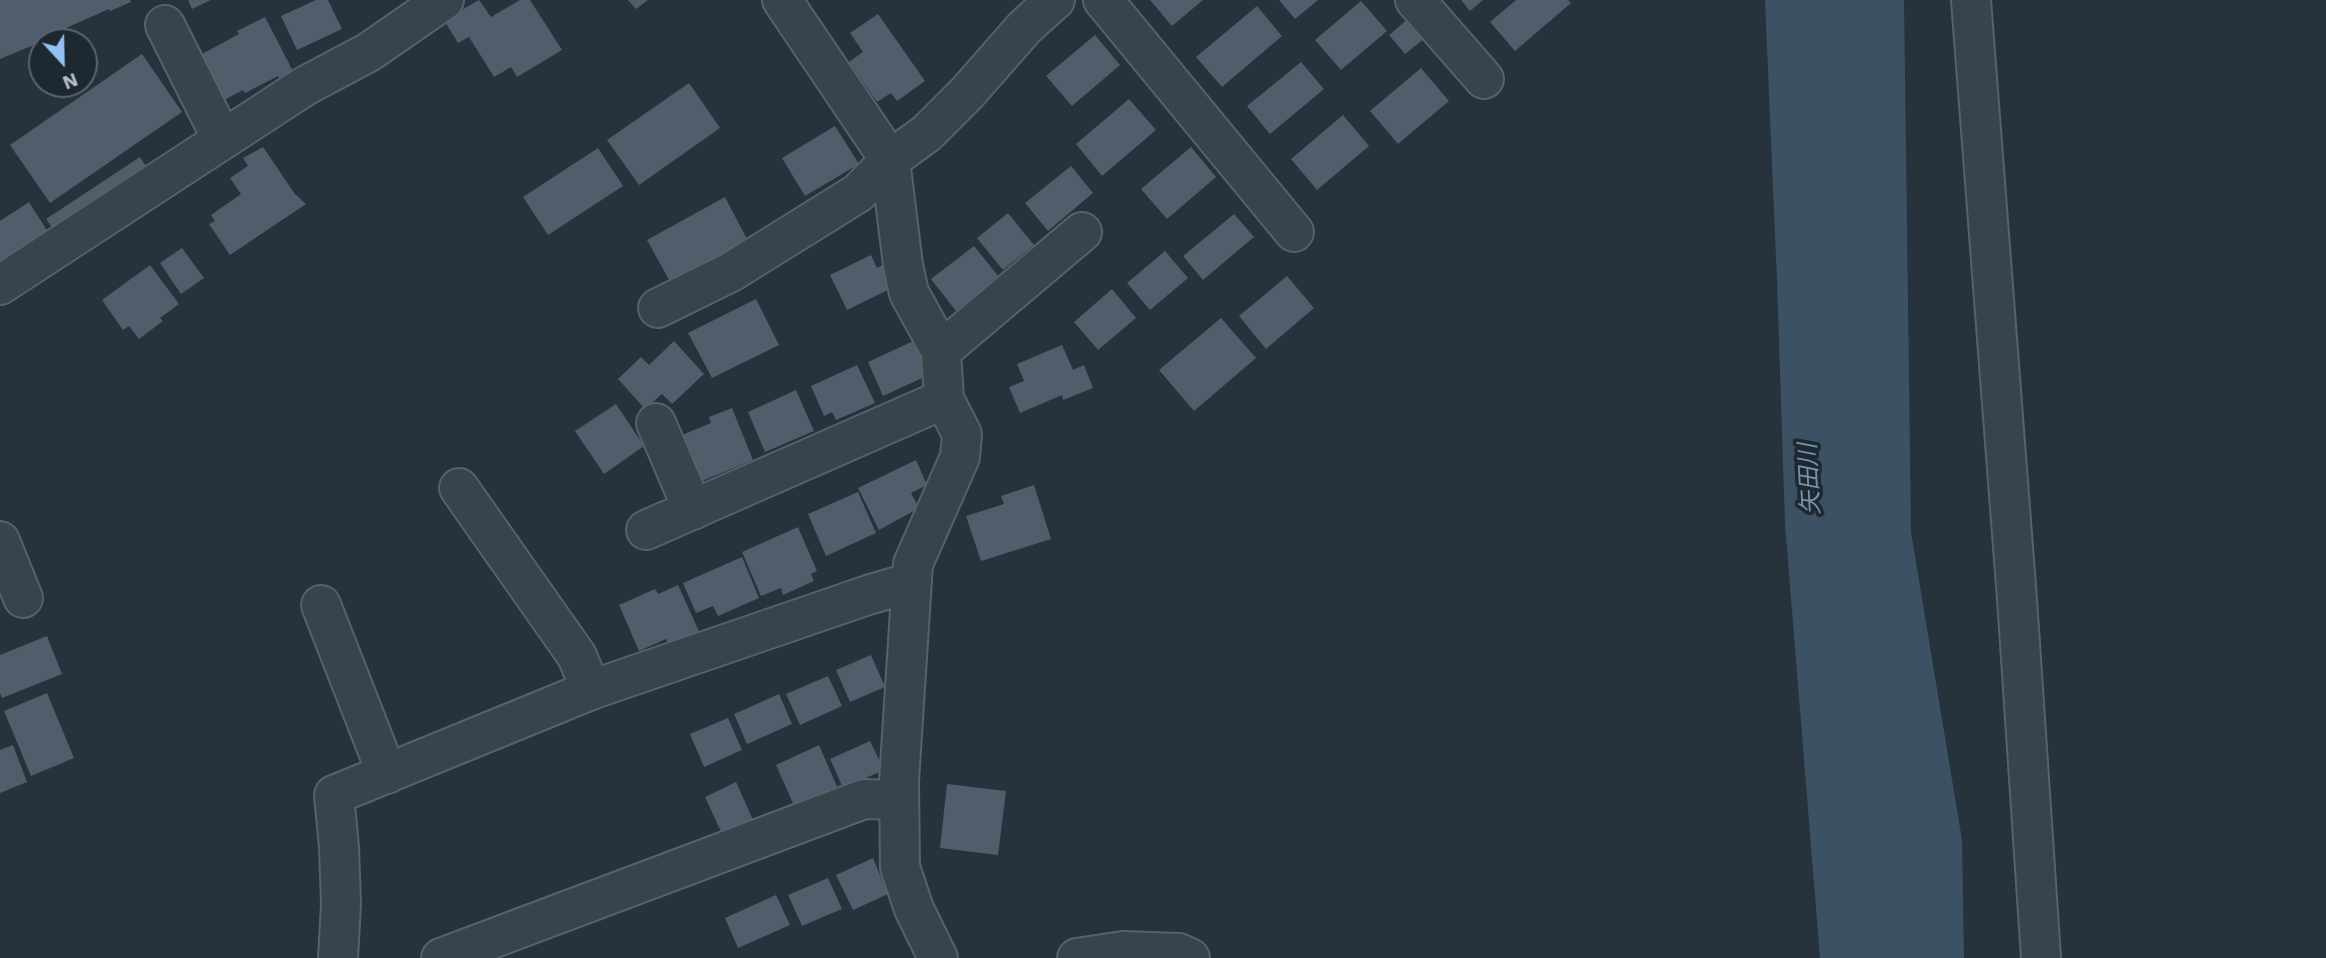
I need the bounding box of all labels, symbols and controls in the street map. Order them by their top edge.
north arrow [28,28,98,98]
text: N [59,68,81,94]
water label: 矢田川 [1794,442,1826,516]

